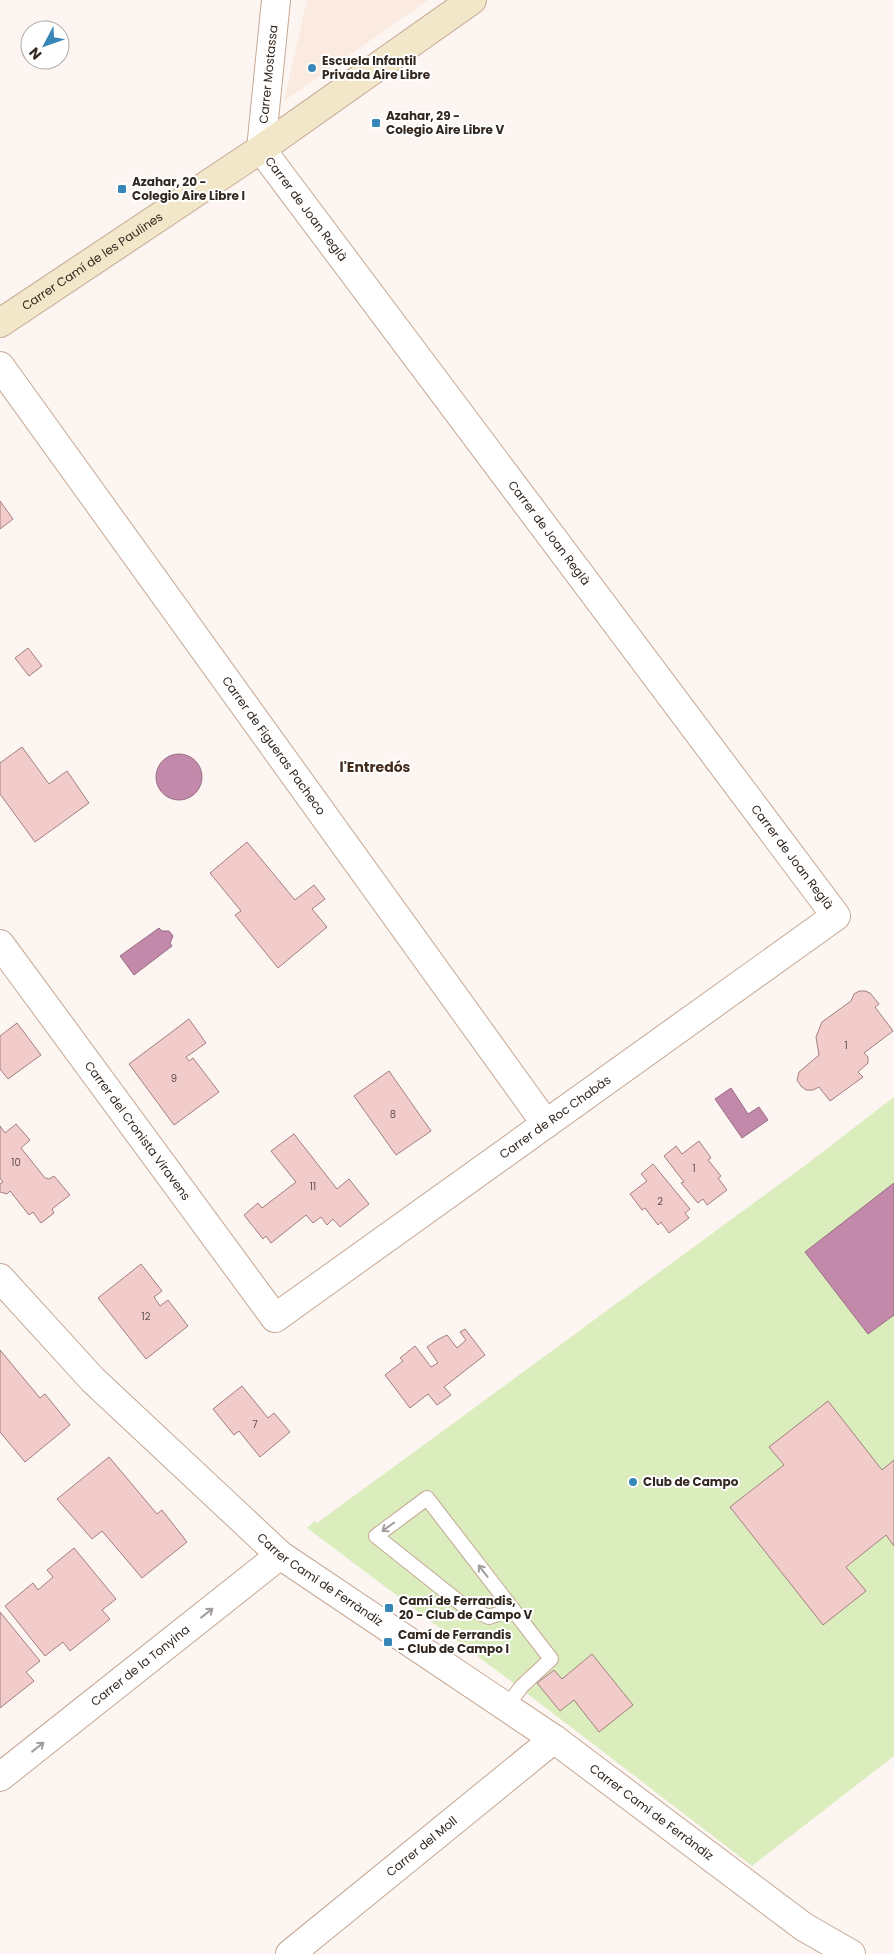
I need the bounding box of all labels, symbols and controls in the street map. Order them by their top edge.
north arrow [20,20,70,70]
street label: Carrer Mostassa [255,24,281,124]
text: N [24,43,46,64]
place label: Escuela Infantil Privada Aire Libre [322,52,431,83]
marker: Escuela Infantil Privada Aire Libre [306,62,318,74]
place label: Azahar, 29 - Colegio Aire Libre V [386,107,505,138]
marker: Azahar, 29 - Colegio Aire Libre V [370,117,382,129]
street label: Carrer de Joan Reglà [261,153,351,265]
place label: Azahar, 20 - Colegio Aire Libre I [132,173,245,204]
marker: Azahar, 20 - Colegio Aire Libre I [116,183,128,195]
street label: Carrer Camí de les Paulines [18,208,166,314]
street label: Carrer de Joan Reglà [504,477,594,589]
street label: Carrer de Figueras Pacheco [218,673,330,818]
district label: l'Entredós [340,757,411,777]
street label: Carrer de Joan Reglà [747,801,837,913]
house number: 1 [844,1038,848,1053]
street label: Carrer del Cronista Viravens [81,1057,195,1204]
house number: 9 [171,1071,177,1086]
street label: Carrer de Roc Chabàs [496,1071,614,1163]
house number: 8 [390,1107,396,1122]
house number: 10 [11,1155,21,1170]
house number: 1 [692,1161,696,1176]
house number: 11 [310,1179,316,1194]
house number: 2 [657,1194,663,1209]
house number: 12 [142,1309,151,1324]
house number: 7 [252,1417,258,1432]
place label: Club de Campo [643,1473,739,1490]
marker: Club de Campo [627,1476,639,1488]
one-way arrow [381,1522,395,1532]
street label: Carrer Camí de Ferràndiz [254,1529,387,1630]
one-way arrow [478,1564,488,1578]
place label: Camí de Ferrandis, 20 - Club de Campo V [399,1592,533,1623]
marker: Camí de Ferrandis, 20 - Club de Campo V [383,1602,395,1614]
one-way arrow [200,1607,213,1618]
street label: Carrer de la Tonyina [87,1621,193,1710]
place label: Camí de Ferrandis - Club de Campo I [398,1626,512,1657]
marker: Camí de Ferrandis - Club de Campo I [382,1636,394,1648]
one-way arrow [31,1741,44,1752]
street label: Carrer Camí de Ferràndiz [586,1760,717,1864]
street label: Carrer del Moll [382,1812,461,1880]

